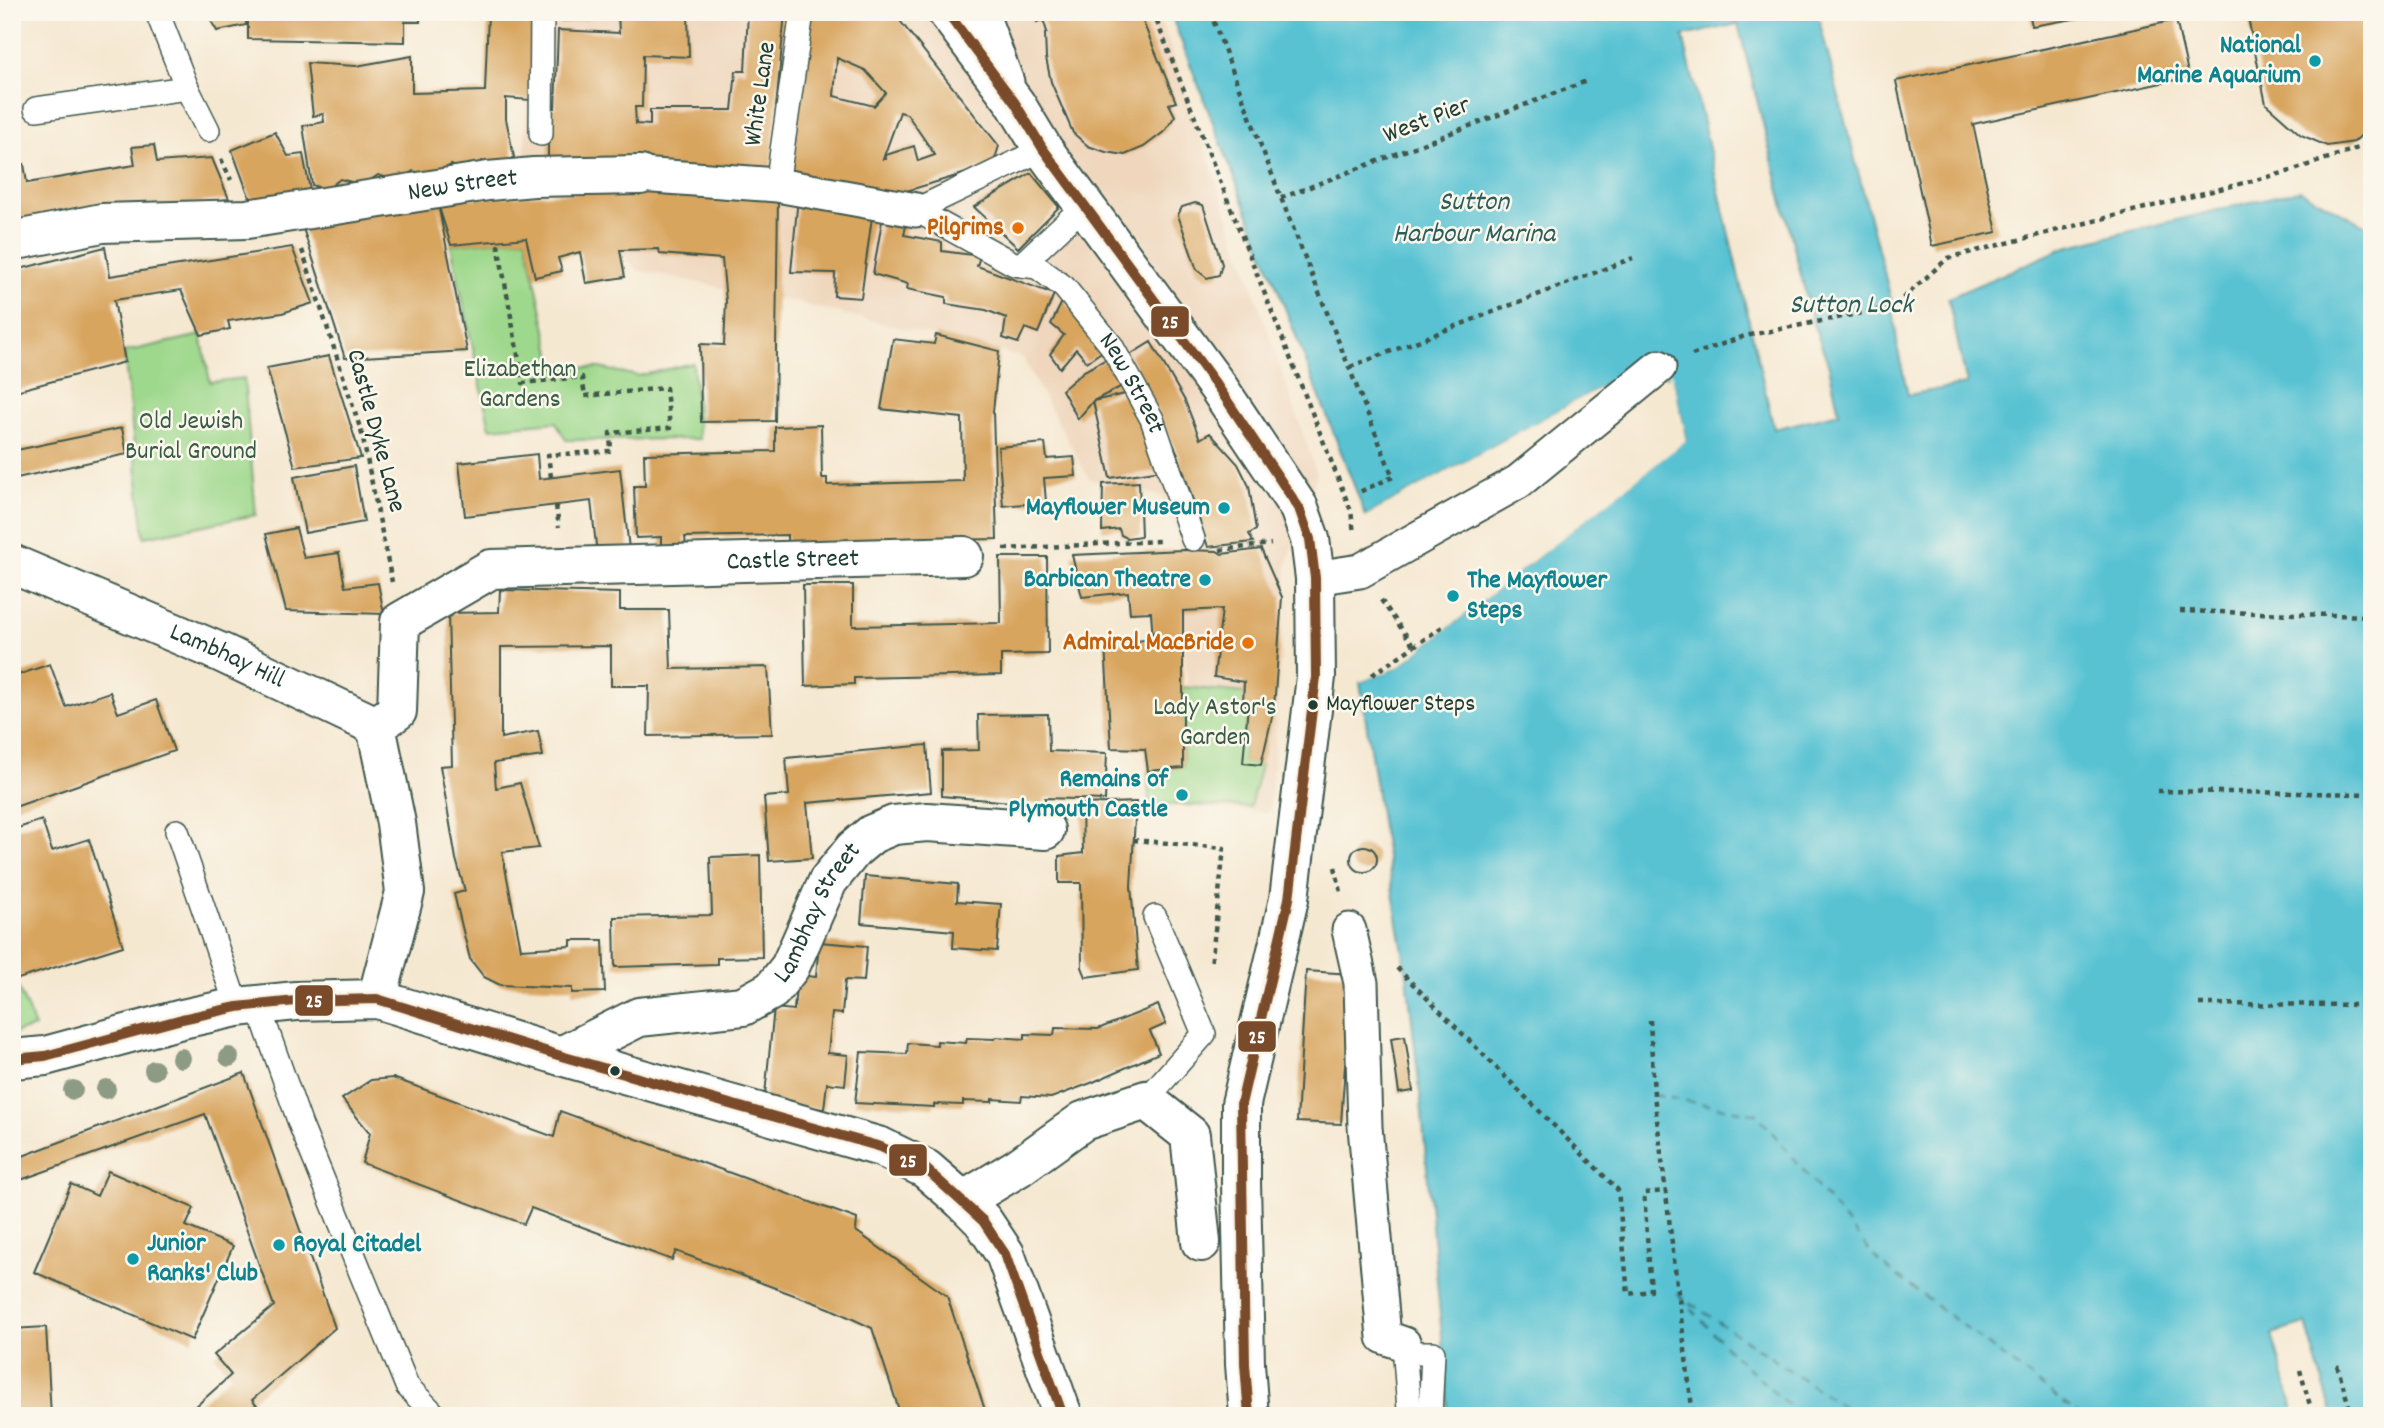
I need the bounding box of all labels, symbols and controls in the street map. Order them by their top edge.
place label: National Marine Aquarium [2137,28,2302,95]
street label: White Lane [735,40,787,148]
marker: National Marine Aquarium [2307,53,2323,69]
street label: West Pier [1378,87,1476,154]
street label: New Street [405,160,519,212]
water label: Sutton Harbour Marina [1393,184,1557,256]
place label: Pilgrims [927,210,1004,247]
marker: Pilgrims [1010,220,1026,236]
water label: Sutton Lock [1789,287,1915,327]
line badge: 25 [1150,305,1190,338]
text: 25 [1161,311,1179,338]
street label: New Street [1089,324,1174,439]
street label: Castle Dyke Lane [335,345,415,517]
park label: Elizabethan Gardens [463,352,577,419]
park label: Old Jewish Burial Ground [125,404,257,471]
place label: Mayflower Museum [1026,490,1210,527]
marker: Mayflower Museum [1216,500,1232,516]
street label: Castle Street [726,540,860,581]
place label: Barbican Theatre [1024,562,1191,599]
place label: The Mayflower Steps [1467,563,1607,630]
marker: Barbican Theatre [1197,572,1213,588]
marker: The Mayflower Steps [1445,588,1461,604]
street label: Lambhay Hill [164,614,291,699]
place label: Admiral MacBride [1063,625,1234,662]
marker: Admiral MacBride [1240,635,1256,651]
place label: Mayflower Steps [1326,688,1475,722]
park label: Lady Astor's Garden [1153,690,1277,757]
marker: Mayflower Steps [1306,698,1320,712]
place label: Remains of Plymouth Castle [1008,762,1170,829]
marker: Remains of Plymouth Castle [1174,787,1190,803]
street label: Lambhay Street [765,834,871,992]
line badge: 25 [294,984,334,1017]
text: 25 [305,990,323,1017]
line badge: 25 [1237,1020,1277,1053]
text: 25 [1248,1026,1266,1053]
unlabelled marker [608,1064,622,1078]
line badge: 25 [888,1143,928,1177]
text: 25 [899,1150,917,1177]
place label: Junior Ranks' Club [147,1226,258,1293]
place label: Royal Citadel [293,1227,422,1264]
marker: Royal Citadel [271,1237,287,1253]
marker: Junior Ranks' Club [125,1251,141,1267]

